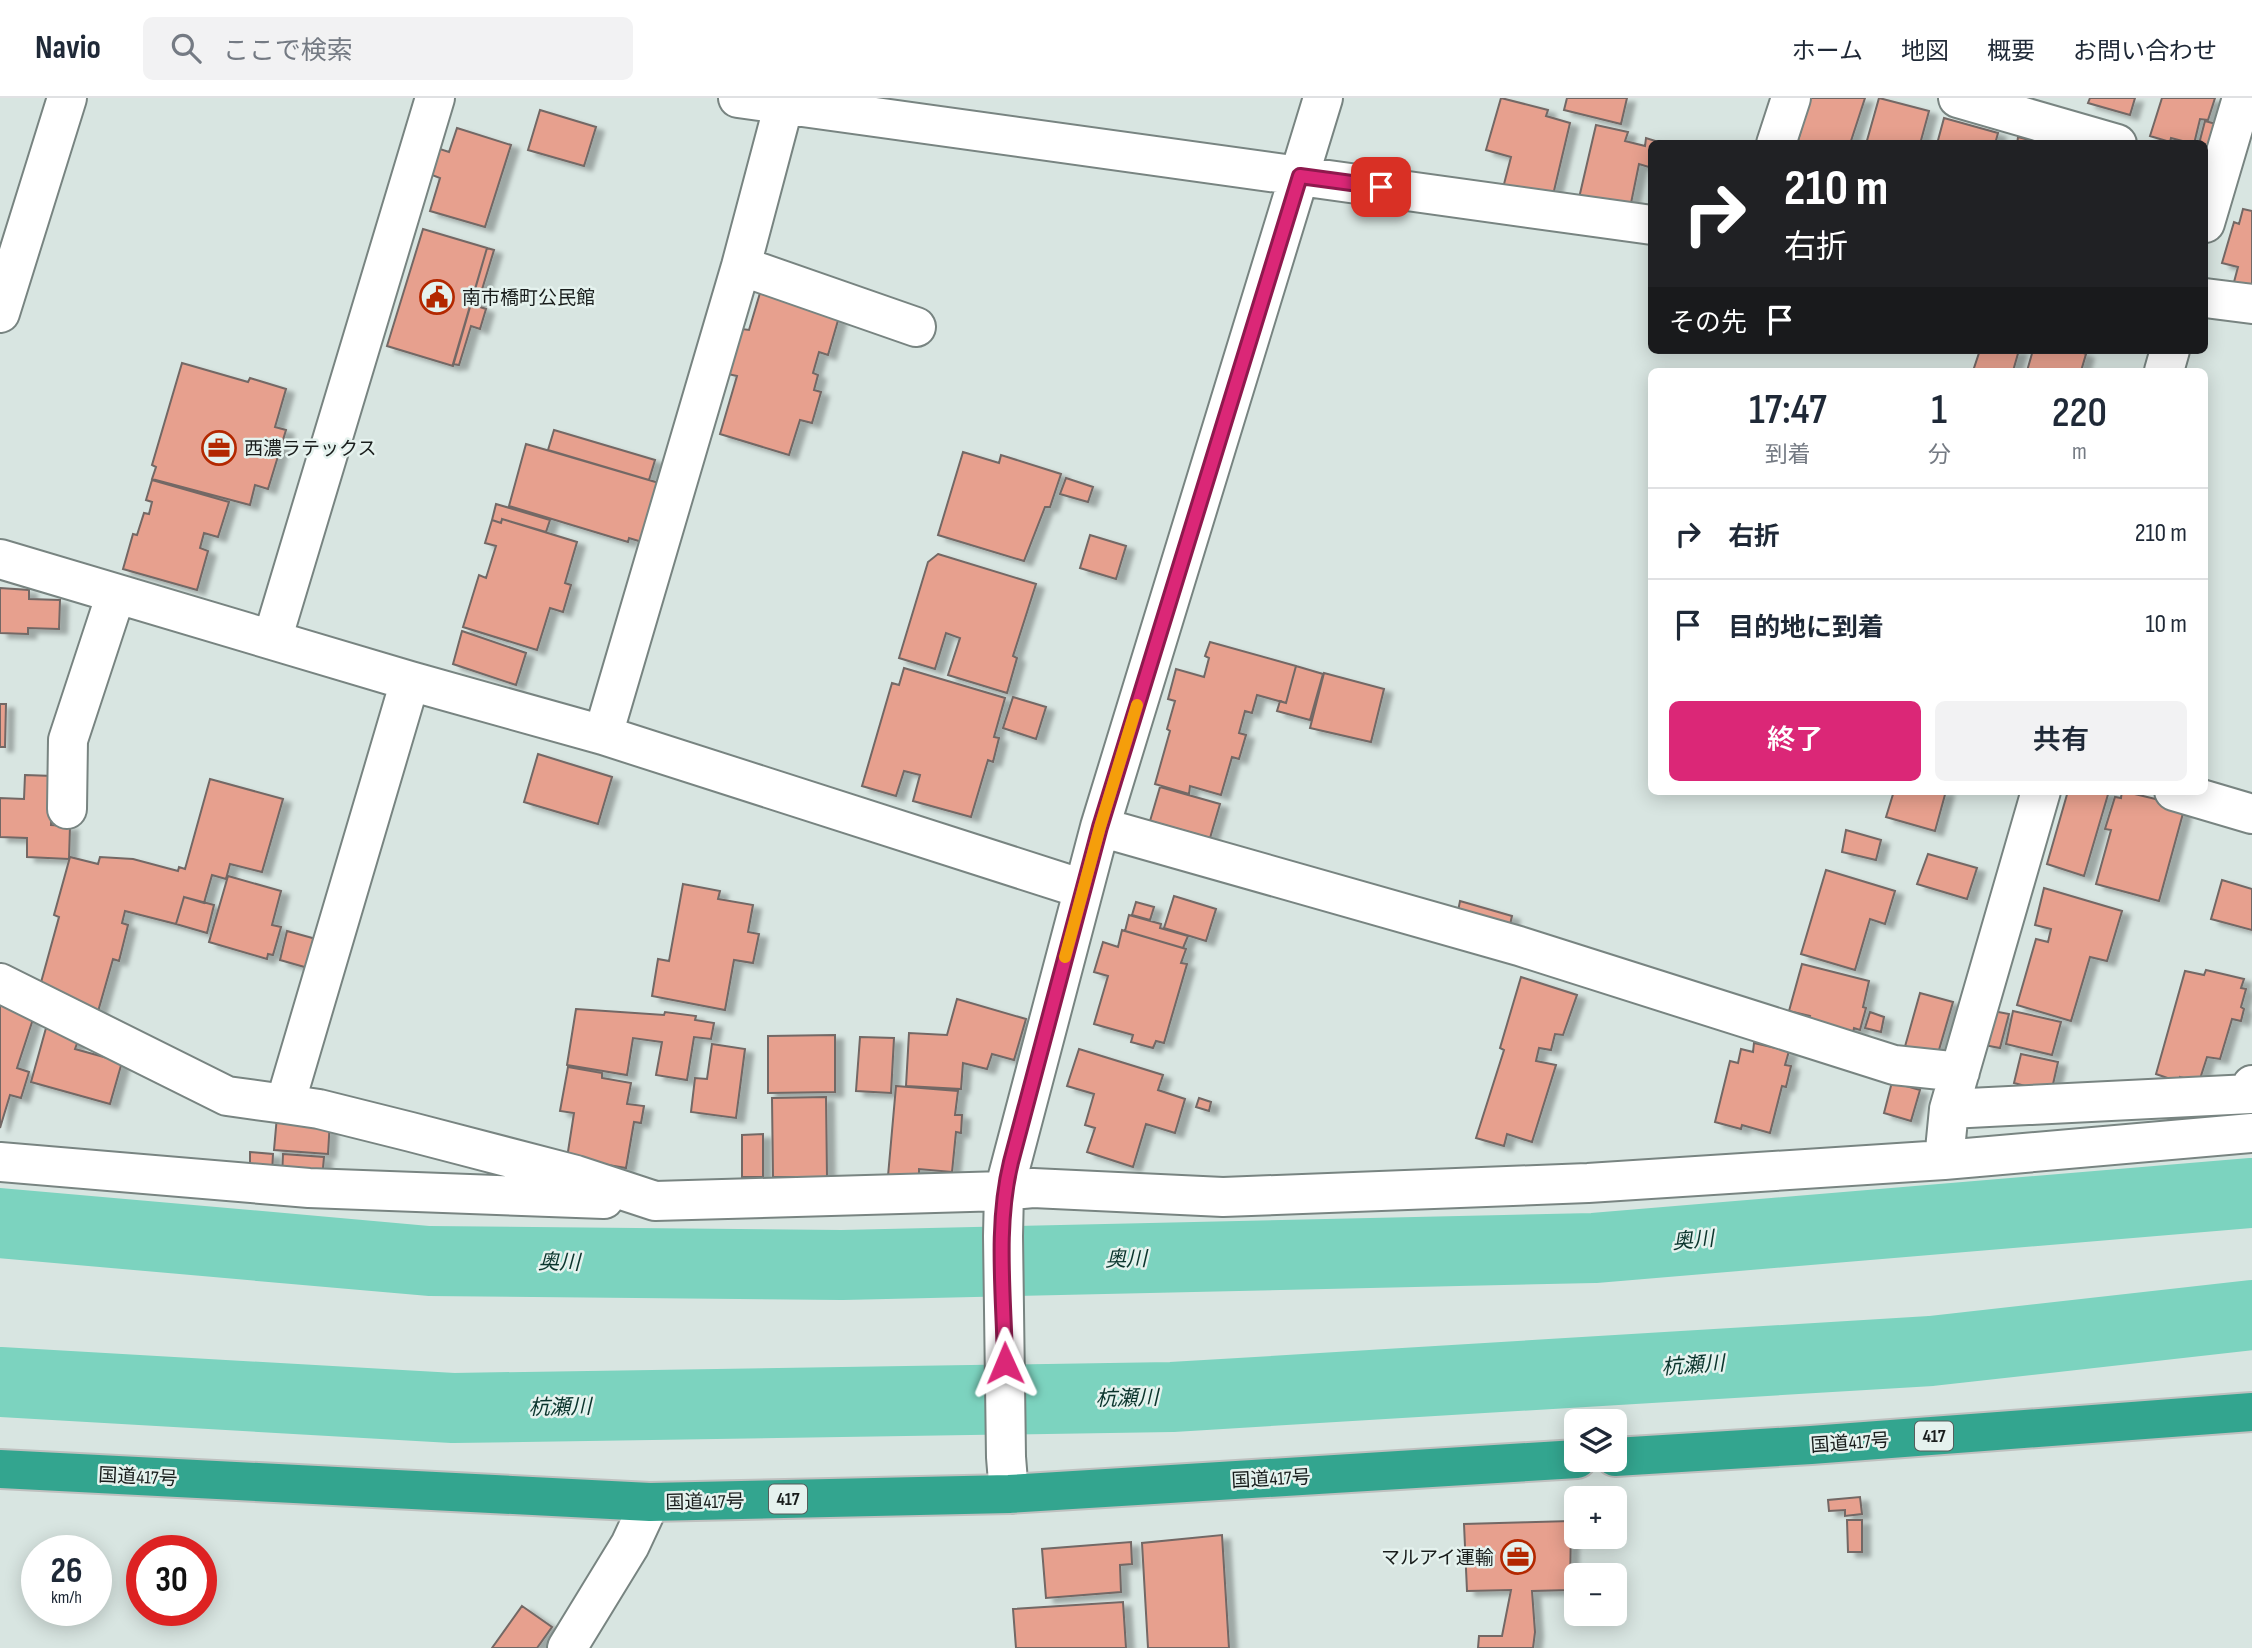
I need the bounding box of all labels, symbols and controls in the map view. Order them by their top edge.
search box [143,17,633,80]
text: Navio [35,28,101,68]
icon: search [167,29,205,67]
text: ここで検索 [223,36,353,67]
text: ホーム [1792,37,1863,66]
text: 地図 [1901,37,1949,66]
text: 概要 [1987,37,2035,66]
text: お問い合わせ [2073,37,2217,66]
pin [1351,157,1411,217]
text: 210 m [1784,160,1888,219]
icon: arrive [1362,168,1400,206]
icon: right [1669,168,1760,259]
text: 右折 [1784,228,1848,267]
public building icon: 南市橋町公民館 [418,278,456,316]
place label: 南市橋町公民館 [462,287,595,310]
icon: arrive [1761,301,1799,339]
text: その先 [1669,308,1747,339]
text: 17:47 [1749,385,1827,436]
text: 1 [1931,385,1947,436]
text: 220 [2052,388,2107,439]
office icon: 西濃ラテックス [200,429,238,467]
place label: 西濃ラテックス [244,438,376,461]
text: m [2072,438,2087,466]
text: 到着 [1765,441,1811,469]
text: 分 [1928,441,1951,469]
icon: right [1669,515,1707,553]
text: 210 m [2135,518,2187,549]
text: 右折 [1728,522,1780,553]
icon: arrive [1669,606,1707,644]
text: 10 m [2145,609,2187,640]
text: 目的地に到着 [1728,613,1884,644]
button: 終了 [1669,701,1921,781]
button: 共有 [1935,701,2187,781]
water label: 奥川 [1671,1226,1717,1255]
water label: 奥川 [1105,1247,1149,1272]
water label: 奥川 [538,1250,582,1275]
position arrow [968,1326,1042,1400]
water label: 杭瀬川 [1661,1351,1727,1380]
water label: 杭瀬川 [1095,1385,1161,1412]
water label: 杭瀬川 [528,1394,594,1421]
map controls [1564,1409,1627,1626]
button: layers [1564,1409,1627,1472]
road number: 417 [1915,1422,1953,1450]
street label: 国道417号 [1810,1429,1890,1458]
street label: 国道417号 [98,1464,178,1491]
street label: 国道417号 [1231,1466,1311,1493]
road number: 417 [769,1484,807,1514]
button: + [1564,1486,1627,1549]
street label: 国道417号 [665,1490,745,1515]
speed limit sign: 30 [126,1535,217,1626]
office icon: マルアイ運輸 [1499,1538,1537,1576]
place label: マルアイ運輸 [1381,1547,1494,1570]
text: 26 [51,1550,82,1593]
button: − [1564,1563,1627,1626]
text: km/h [51,1587,82,1608]

